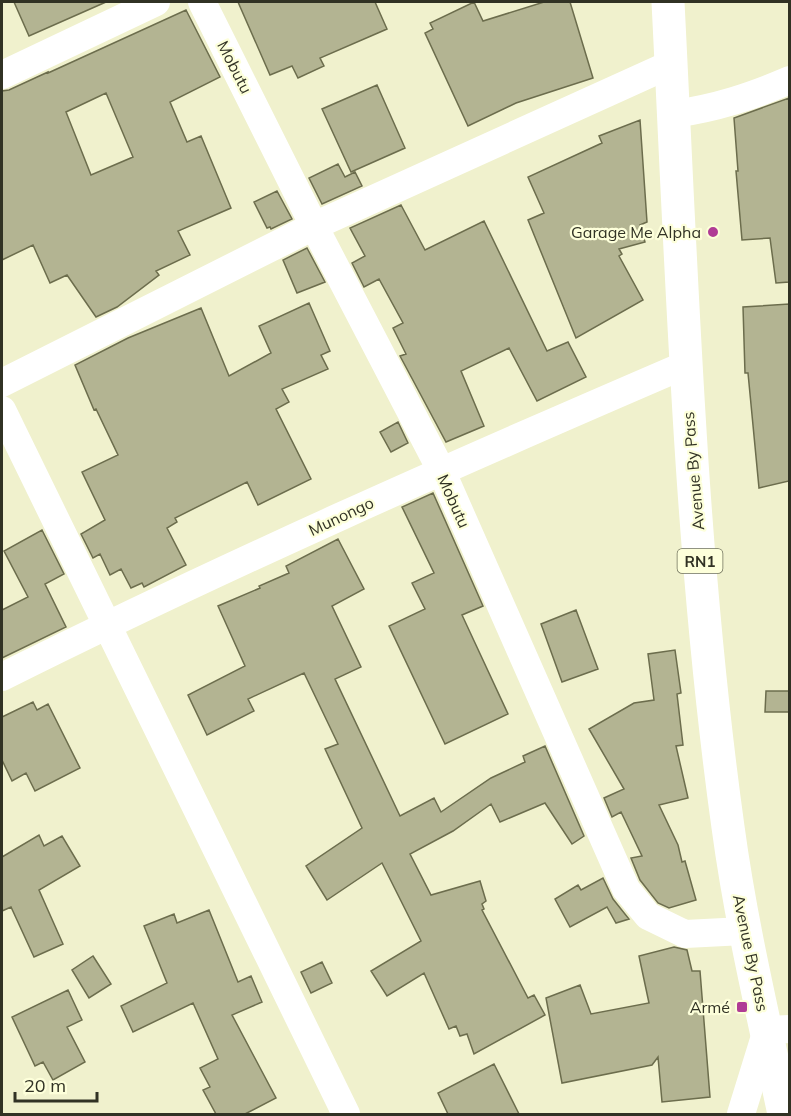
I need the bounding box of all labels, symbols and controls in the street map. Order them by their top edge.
street label: Mobutu [213,37,257,97]
place label: Garage Me Alpha [571,222,701,242]
marker: Garage Me Alpha [706,225,720,239]
street label: Avenue By Pass [678,411,708,531]
street label: Mobutu [433,471,475,531]
street label: Munongo [305,492,377,540]
road number: RN1 [678,549,722,573]
street label: Avenue By Pass [729,893,773,1013]
place label: Armé [690,997,730,1017]
marker: Armé [735,1000,749,1014]
scale bar [15,1065,98,1103]
text: 20 m [24,1074,66,1097]

